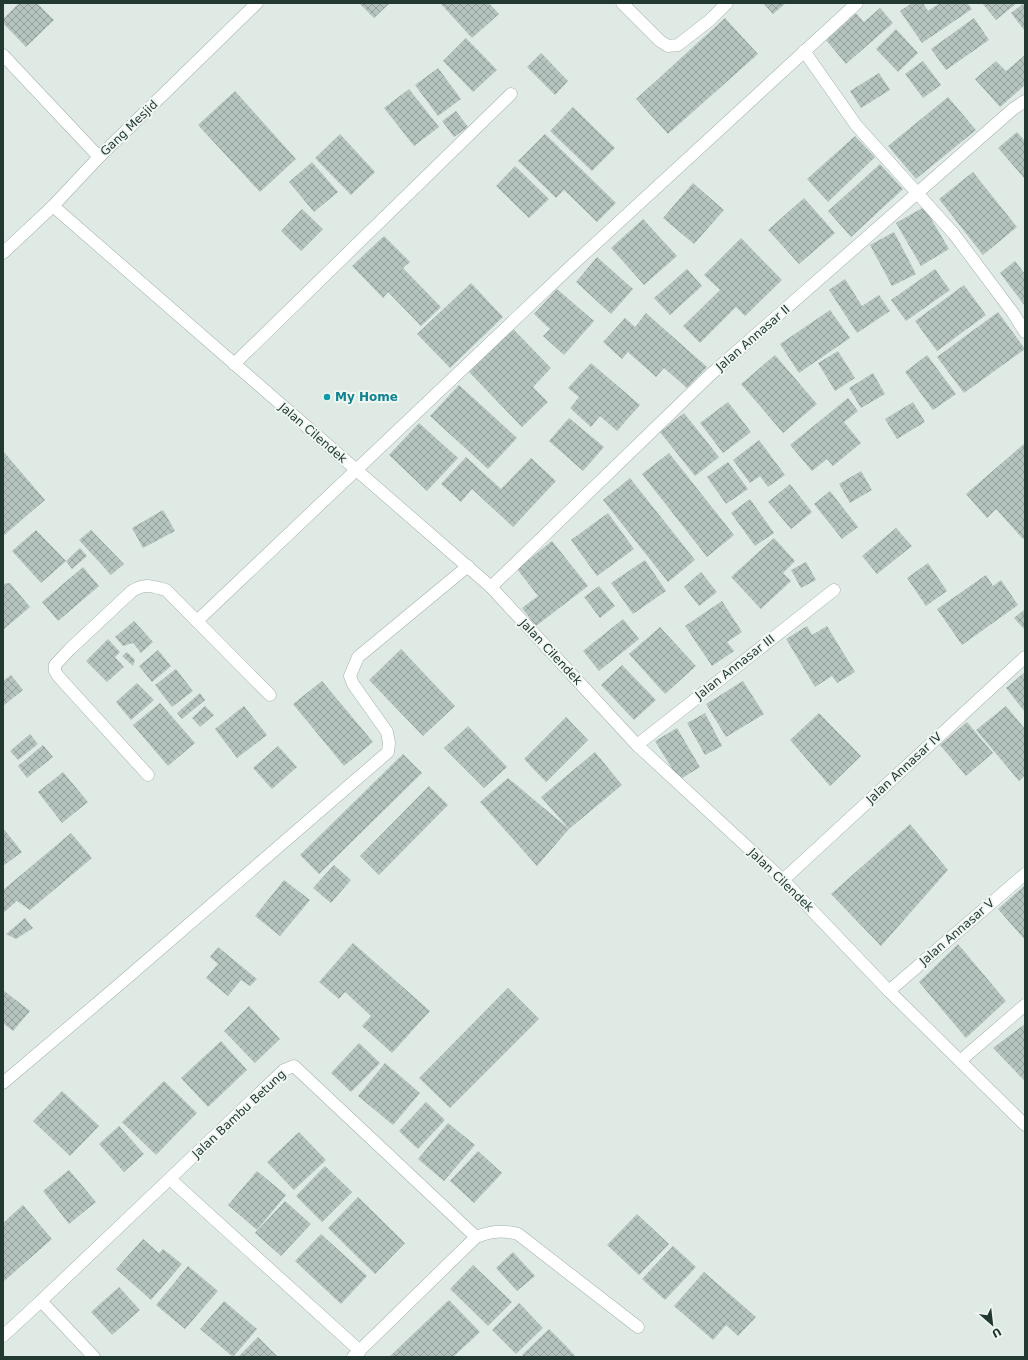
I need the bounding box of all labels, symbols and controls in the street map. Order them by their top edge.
street label: Gang Mesjid [98,97,160,159]
street label: Jalan Annasar II [712,302,793,375]
place label: My Home [335,390,398,404]
marker: My Home [322,392,332,402]
street label: Jalan Cilendek [276,399,350,466]
street label: Jalan Cilendek [516,615,585,688]
street label: Jalan Annasar III [692,632,777,703]
street label: Jalan Annasar IV [863,729,945,807]
street label: Jalan Cilendek [745,845,816,915]
street label: Jalan Annasar V [916,895,998,969]
street label: Jalan Bambu Betung [189,1067,289,1162]
north arrow [972,1304,1012,1344]
text: U [989,1325,1003,1340]

